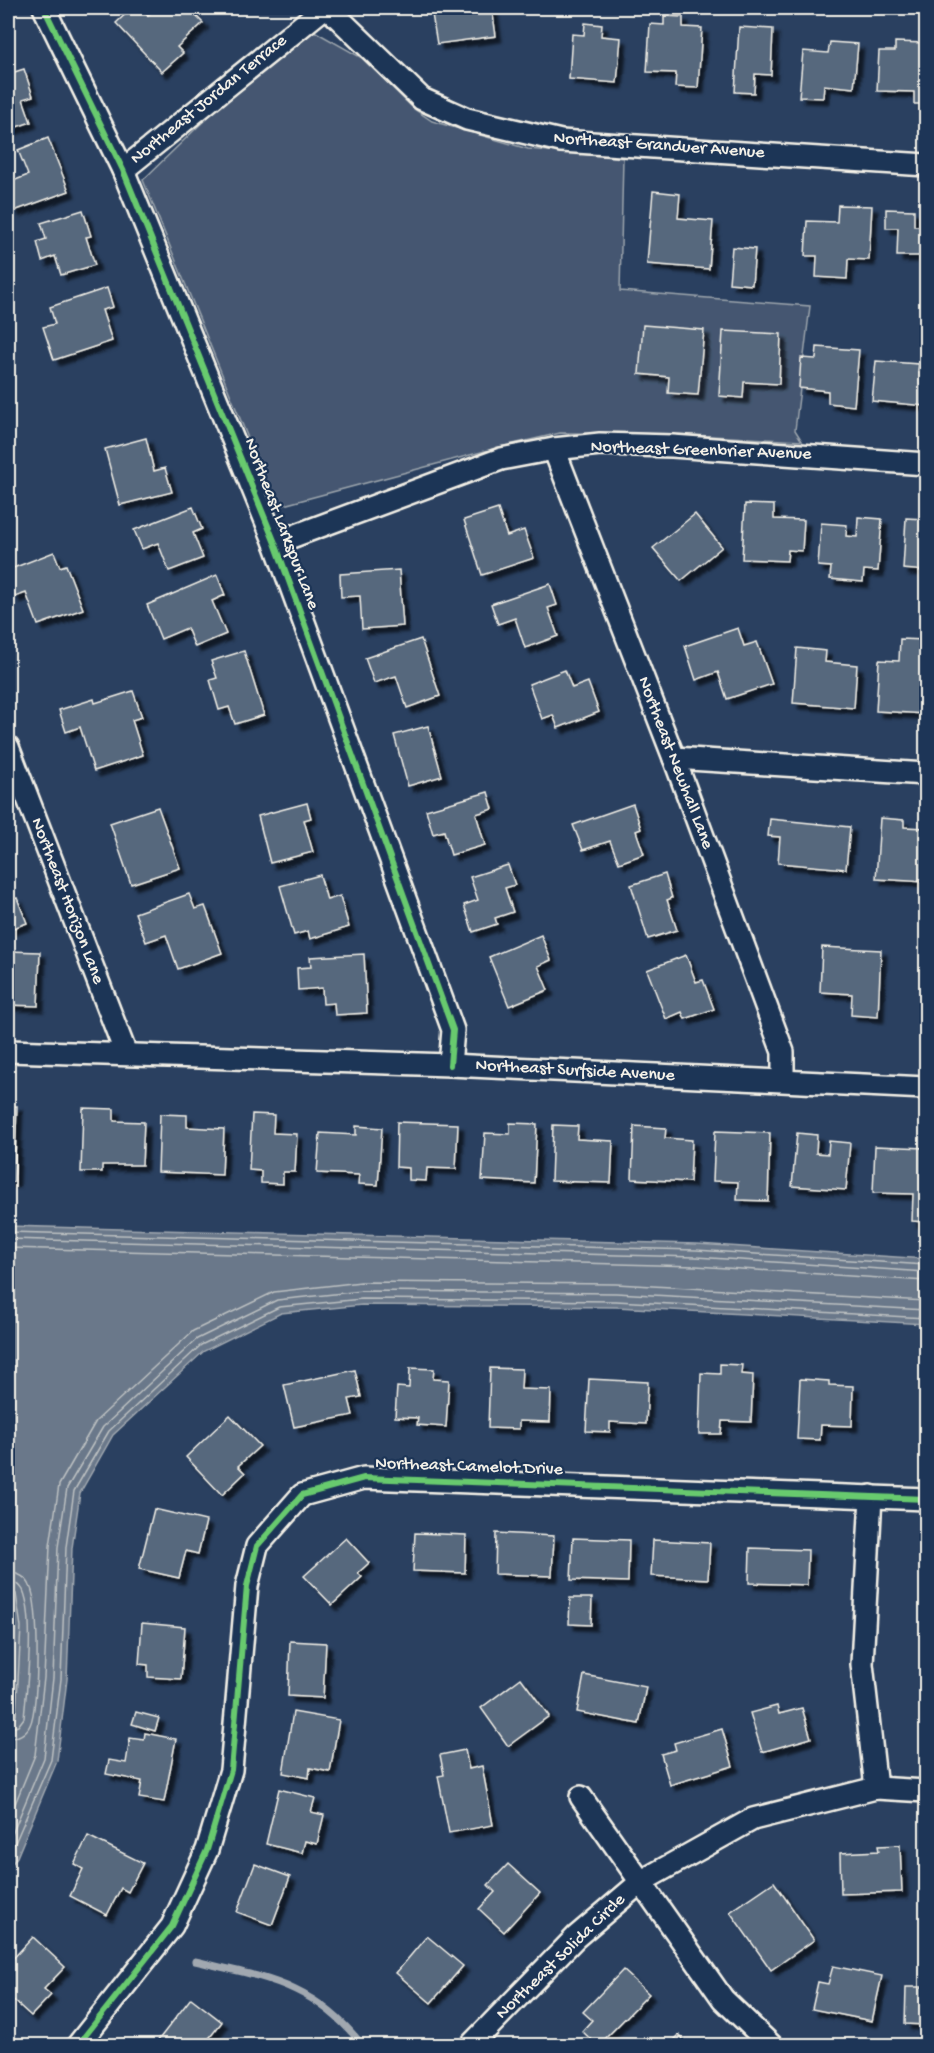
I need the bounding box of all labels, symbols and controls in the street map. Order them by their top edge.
street label: Northeast Jordan Terrace [127,30,292,170]
street label: Northeast Granduer Avenue [553,128,766,164]
street label: Northeast Larkspur Lane [239,435,324,613]
street label: Northeast Greenbrier Avenue [590,437,812,465]
street label: Northeast Newhall Lane [632,674,718,853]
street label: Northeast Horizon Lane [26,815,109,988]
street label: Northeast Surfside Avenue [475,1055,676,1087]
street label: Northeast Camelot Drive [375,1453,564,1481]
street label: Northeast Solida Circle [492,1889,631,2024]

